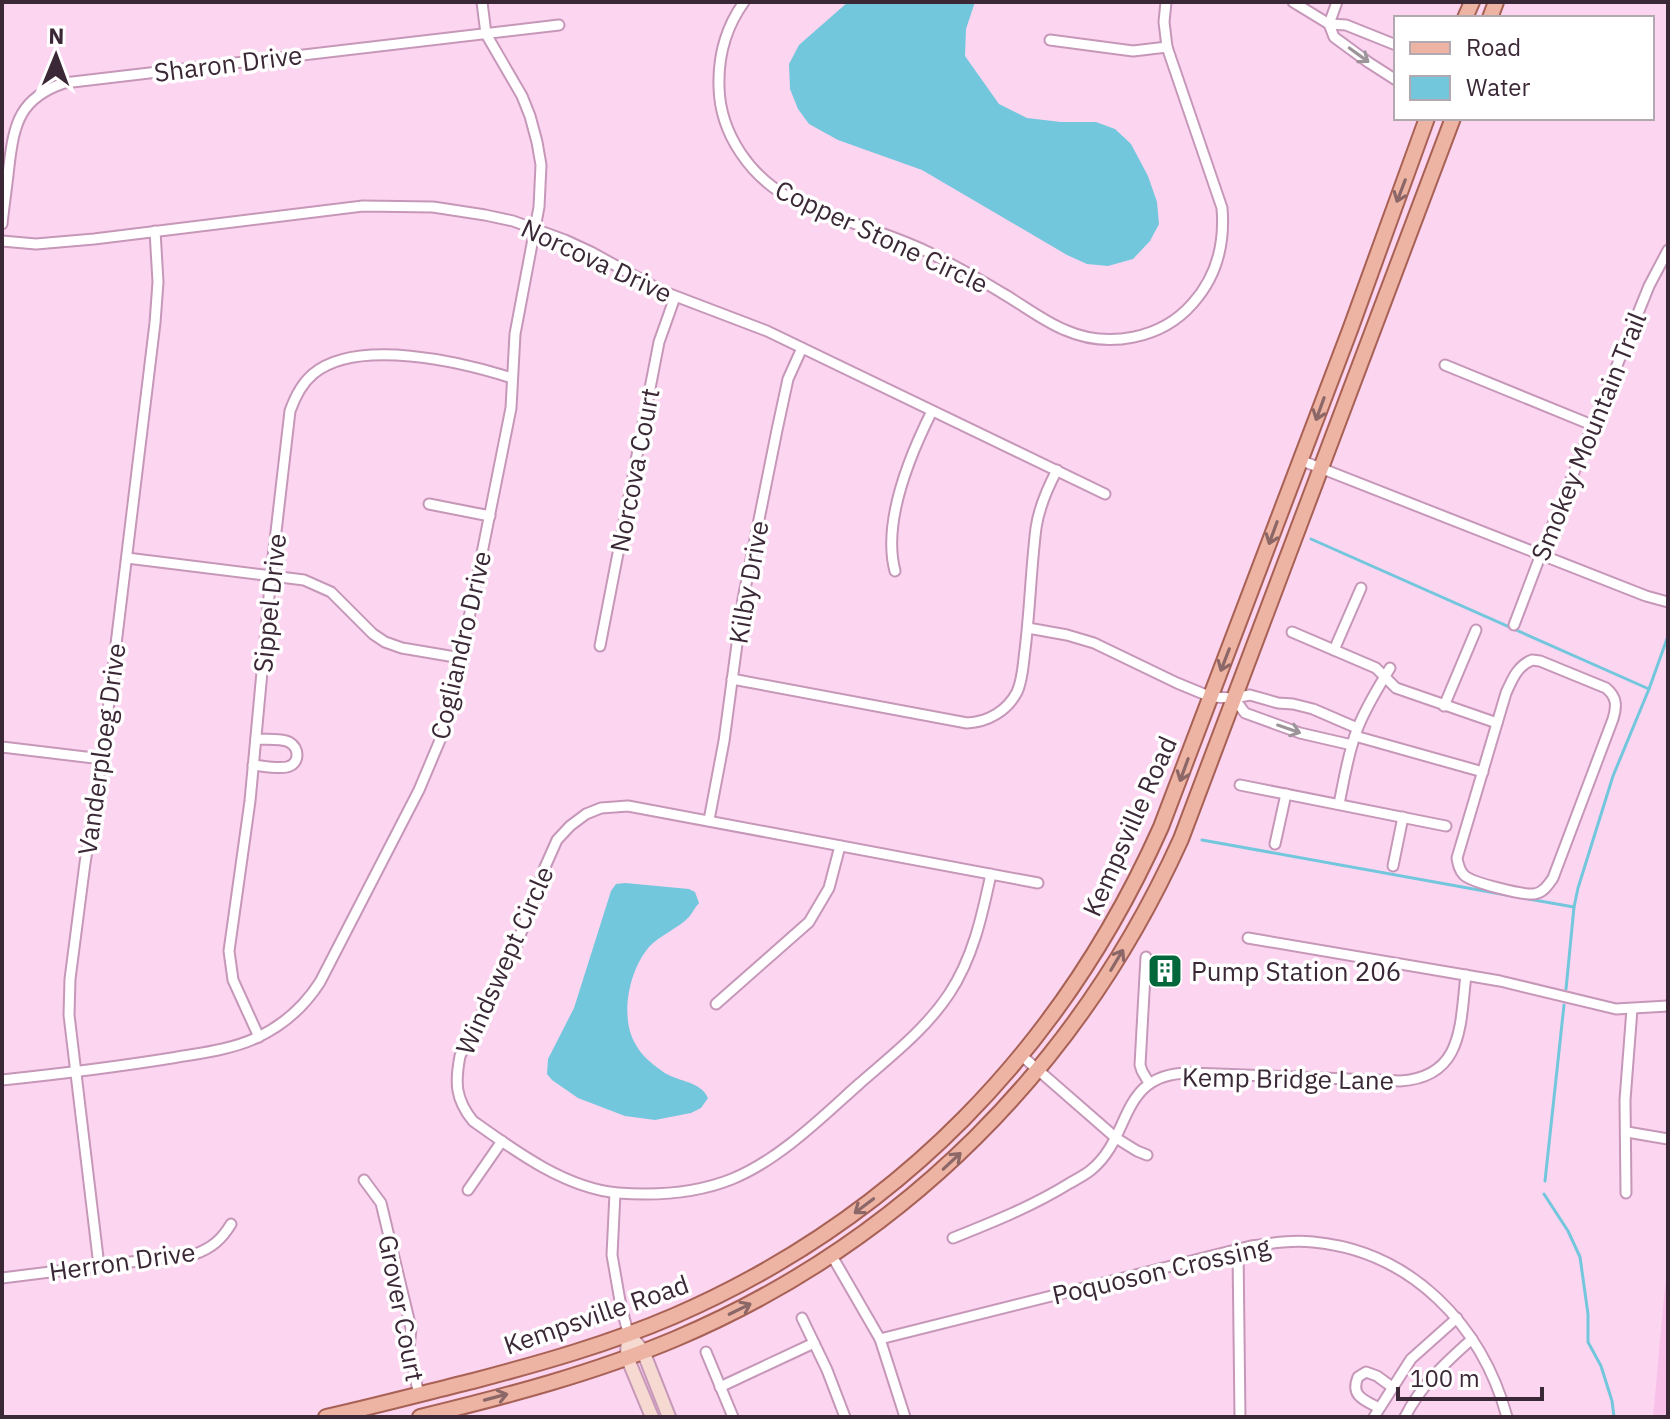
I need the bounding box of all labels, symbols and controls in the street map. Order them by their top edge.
north arrow [16,16,96,96]
legend [1394,16,1654,120]
text: N [48,21,65,50]
text: Road [1466,31,1521,63]
street label: Sharon Drive [152,37,304,89]
one-way arrow [1347,47,1369,64]
text: Water [1466,71,1530,103]
street label: Copper Stone Circle [770,172,994,300]
one-way arrow [1393,179,1407,203]
street label: Norcova Drive [516,210,678,310]
street label: Smokey Mountain Trail [1523,307,1653,565]
street label: Norcova Court [601,385,667,555]
one-way arrow [1312,396,1326,421]
street label: Kilby Drive [720,518,776,646]
one-way arrow [1264,521,1279,546]
street label: Sippel Drive [245,532,293,674]
street label: Cogliandro Drive [422,548,498,742]
street label: Vanderploeg Drive [69,641,133,857]
one-way arrow [1217,647,1231,672]
one-way arrow [1276,723,1301,737]
street label: Kempsville Road [1074,731,1184,921]
one-way arrow [1176,757,1190,782]
street label: Windswept Circle [447,860,561,1060]
one-way arrow [1109,949,1125,972]
building icon: Pump Station 206 [1146,952,1184,990]
place label: Pump Station 206 [1191,954,1401,988]
street label: Kemp Bridge Lane [1182,1059,1394,1097]
one-way arrow [942,1152,962,1170]
one-way arrow [854,1197,875,1214]
street label: Poquoson Crossing [1049,1228,1274,1312]
street label: Grover Court [371,1232,433,1384]
street label: Herron Drive [47,1234,197,1288]
street label: Kempsville Road [499,1266,693,1362]
one-way arrow [727,1301,751,1316]
scale bar [1398,1351,1542,1401]
text: 100 m [1410,1362,1480,1394]
one-way arrow [482,1389,508,1404]

